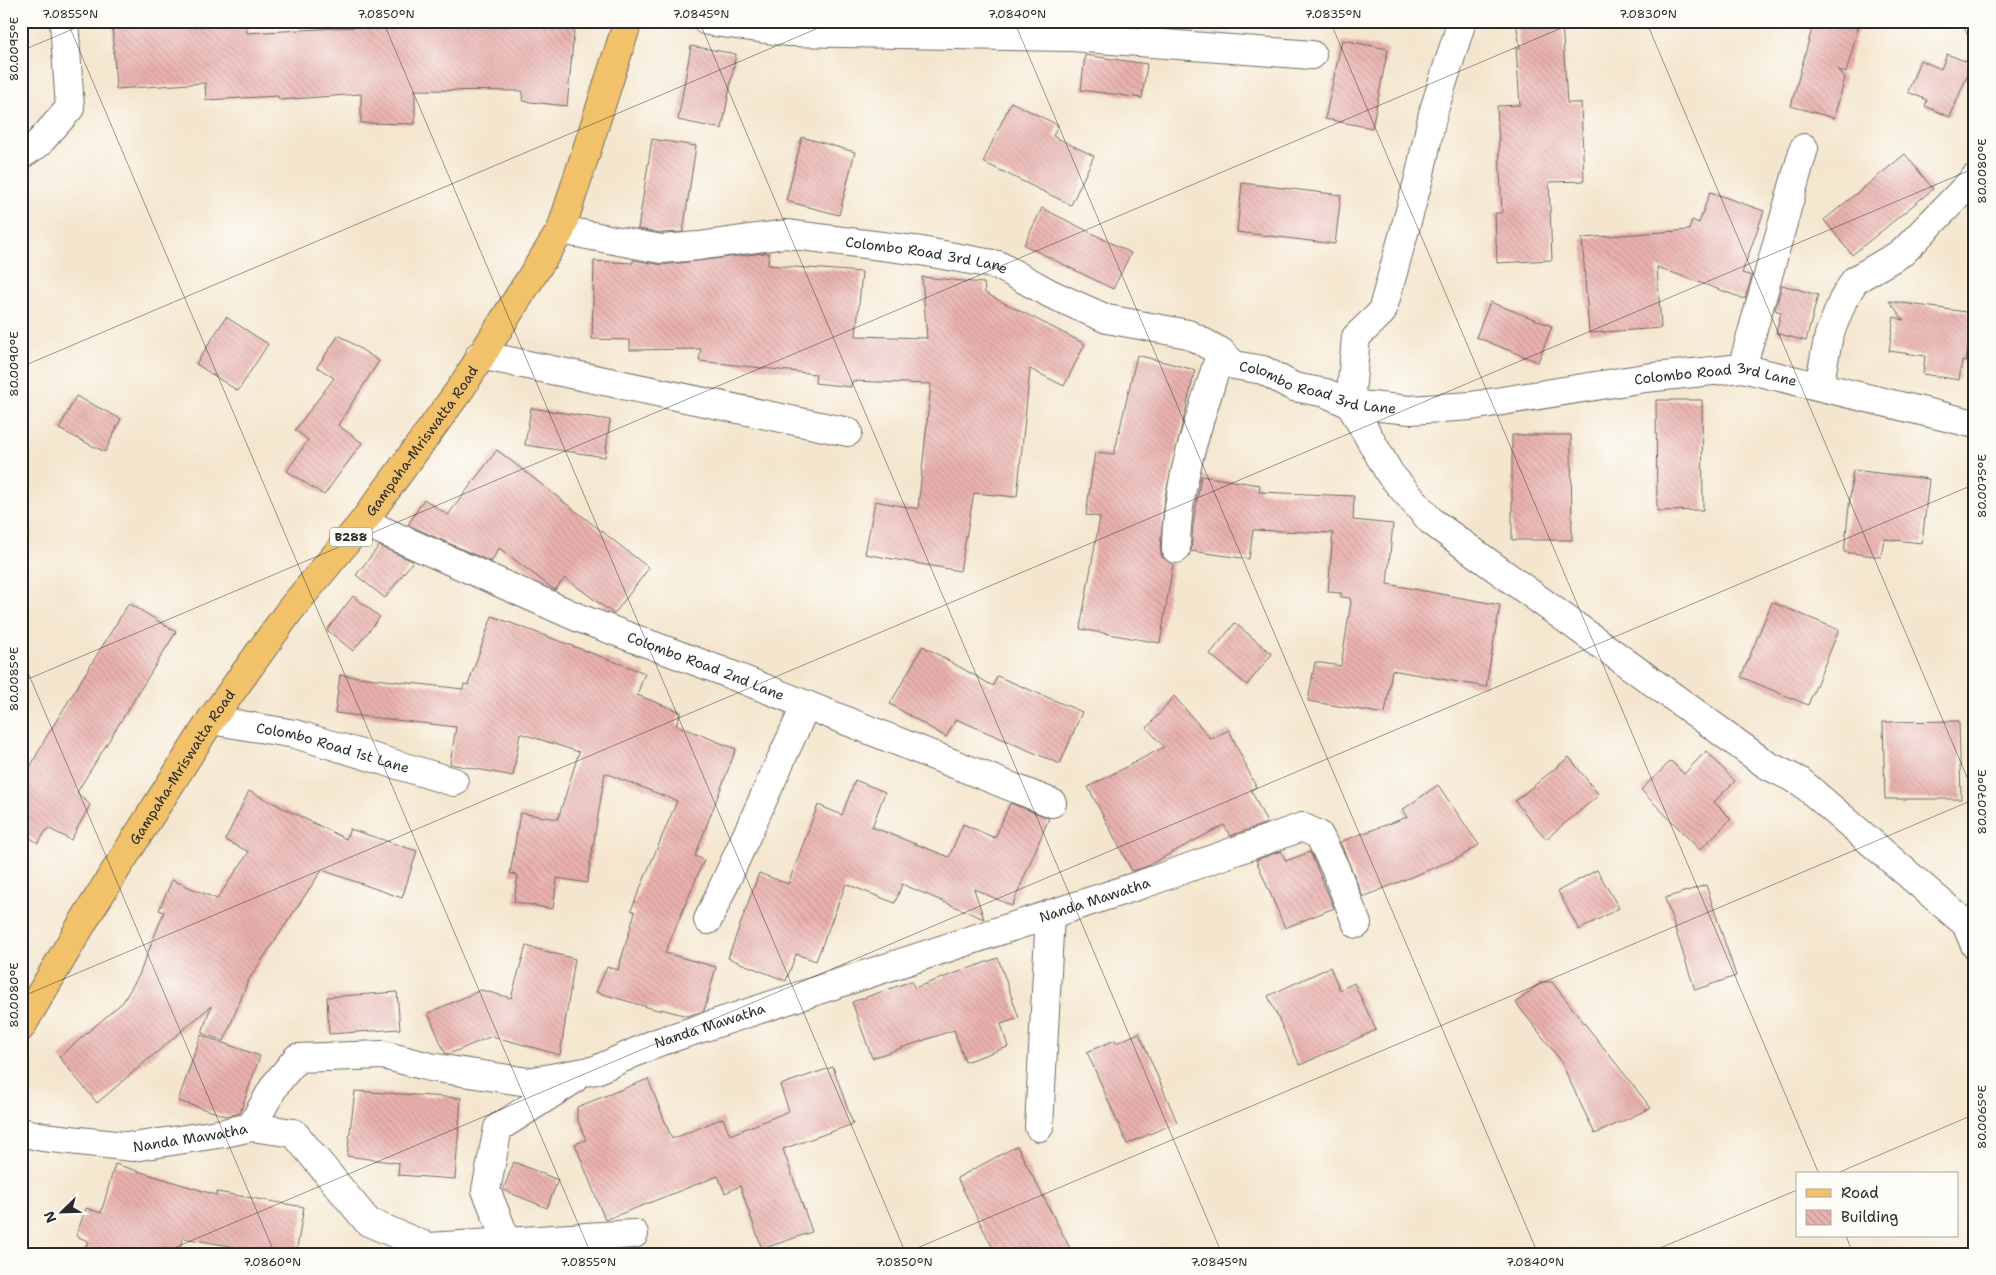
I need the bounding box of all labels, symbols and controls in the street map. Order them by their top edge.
text: 7.0855°N [42,6,98,22]
text: 7.0850°N [357,6,415,22]
text: 7.0845°N [673,6,729,22]
text: 7.0840°N [988,6,1046,22]
text: 7.0835°N [1305,6,1361,22]
text: 7.0830°N [1619,6,1677,22]
text: 80.0095°E [6,17,22,81]
text: 80.0080°E [1974,138,1990,204]
street label: Colombo Road 3rd Lane [844,233,1011,278]
text: 80.0090°E [6,331,22,397]
street label: Colombo Road 3rd Lane [1238,357,1397,418]
street label: Colombo Road 3rd Lane [1633,359,1799,390]
street label: Gampaha-Mriswatta Road [361,362,482,520]
text: 80.0075°E [1974,454,1990,518]
road number: B288 [330,528,372,546]
street label: Colombo Road 2nd Lane [625,628,787,704]
text: 80.0085°E [6,647,22,711]
street label: Gampaha-Mriswatta Road [125,686,239,848]
street label: Colombo Road 1st Lane [255,719,412,777]
text: 80.0070°E [1974,770,1990,834]
street label: Nanda Mawatha [1037,873,1153,926]
text: 80.0080°E [6,962,22,1028]
street label: Nanda Mawatha [652,999,768,1052]
text: 80.0065°E [1974,1085,1990,1149]
street label: Nanda Mawatha [132,1119,249,1156]
legend [1796,1172,1958,1238]
text: Road [1841,1183,1879,1203]
north arrow [38,1188,88,1238]
text: Building [1841,1207,1898,1227]
text: N [40,1208,60,1226]
text: 7.0860°N [243,1254,301,1270]
text: 7.0855°N [560,1254,616,1270]
text: 7.0850°N [875,1254,933,1270]
text: 7.0845°N [1191,1254,1247,1270]
text: 7.0840°N [1506,1254,1564,1270]

